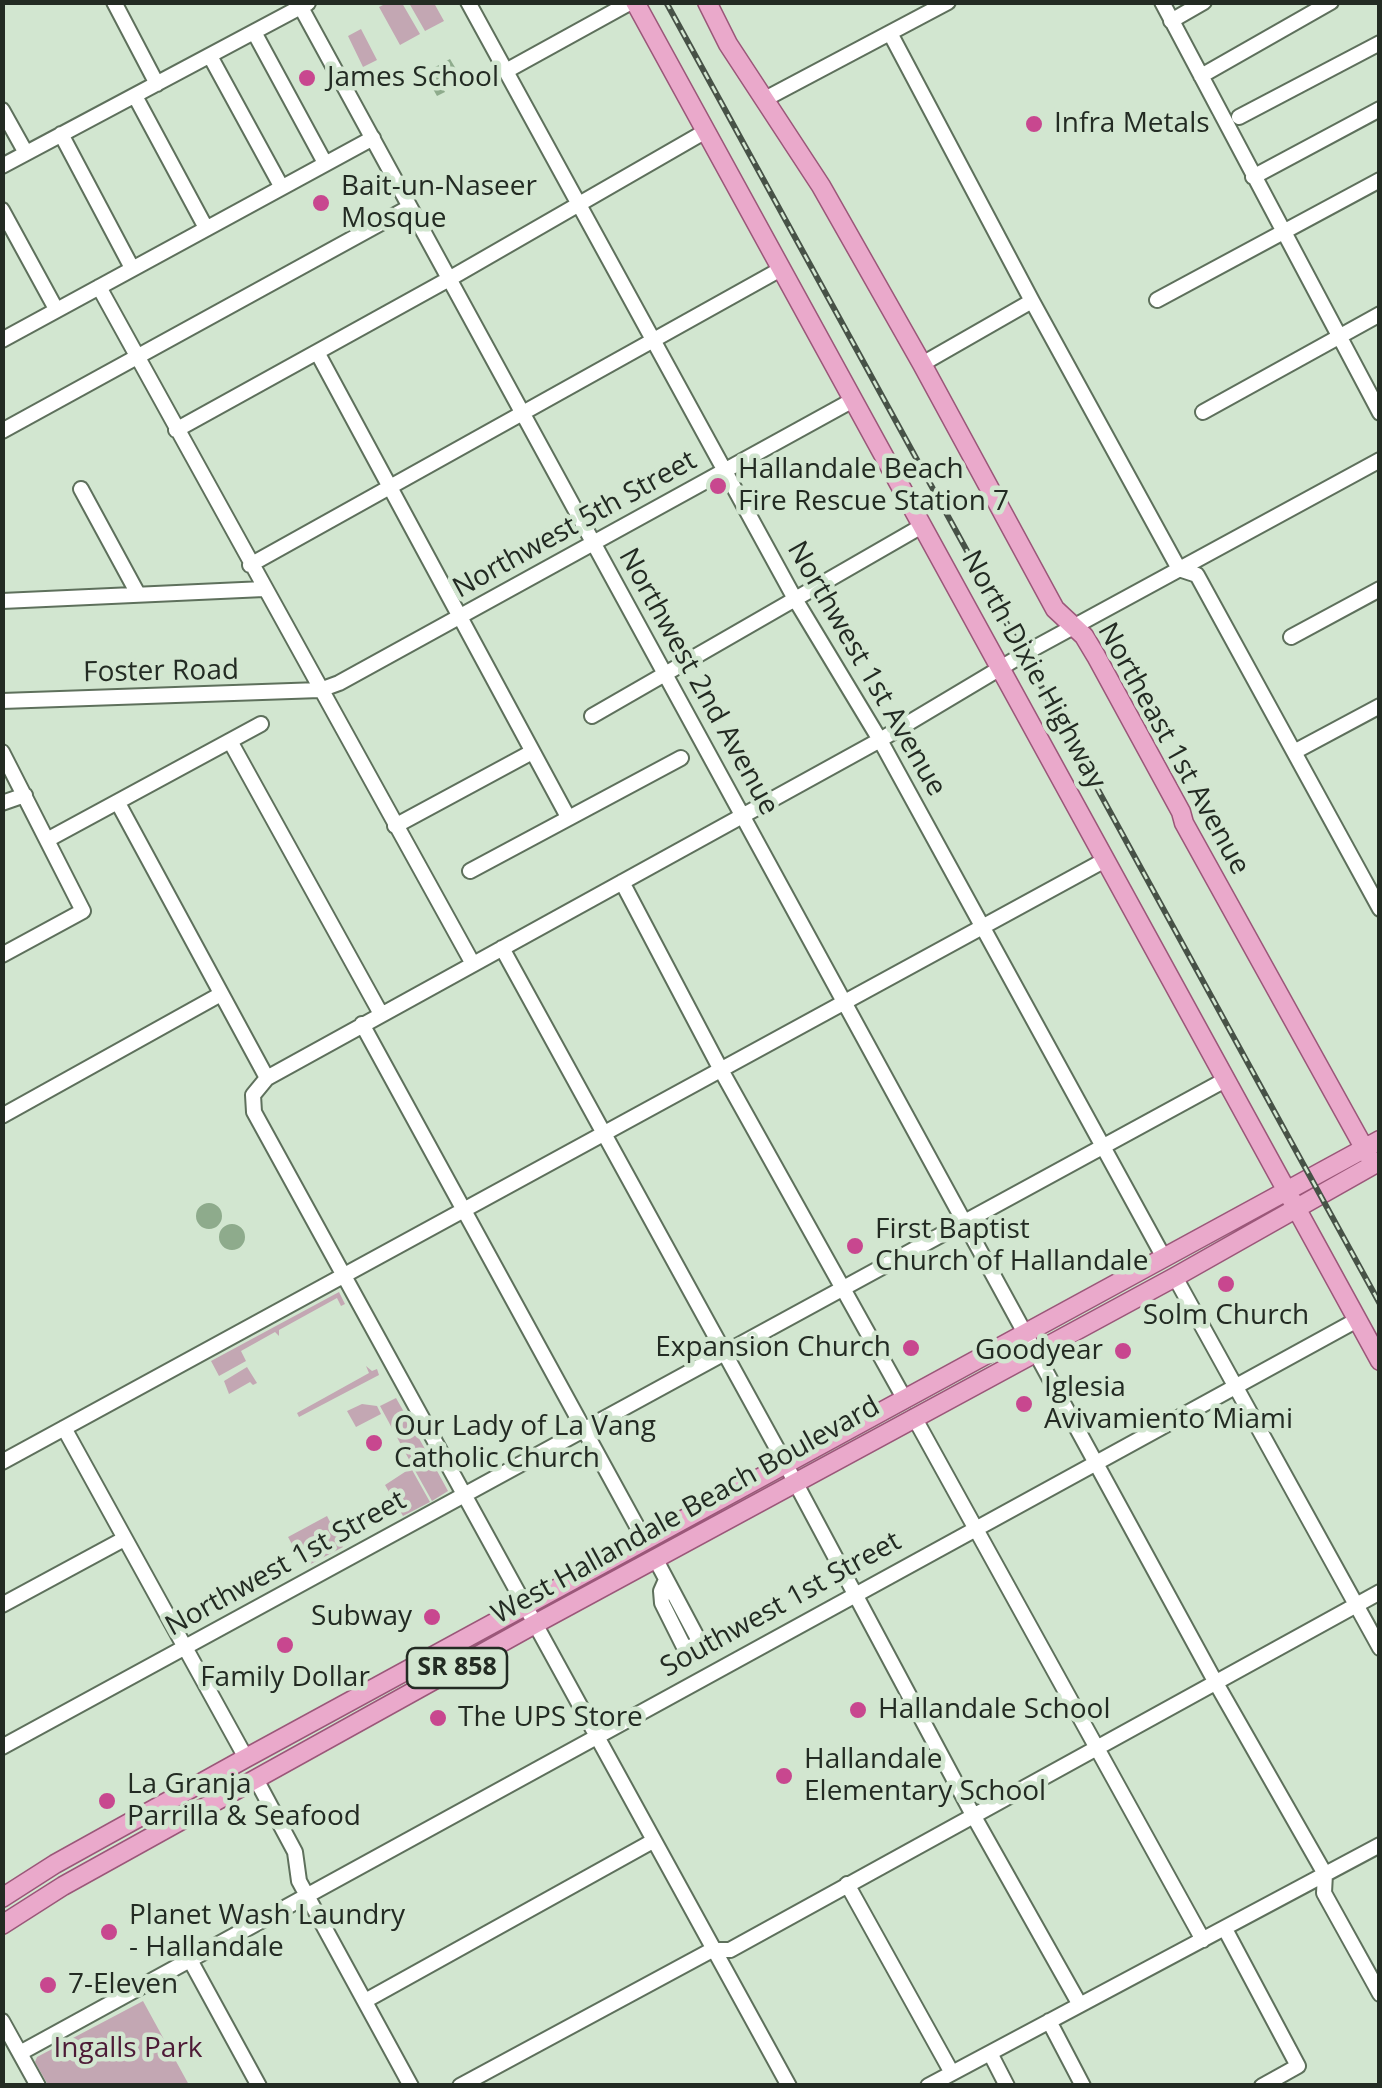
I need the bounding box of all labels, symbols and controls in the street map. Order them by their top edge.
place label: James School [327,61,499,95]
marker: James School [296,67,318,89]
place label: Infra Metals [1054,107,1210,141]
marker: Infra Metals [1023,113,1045,135]
place label: Bait-un-Naseer Mosque [341,170,537,236]
marker: Bait-un-Naseer Mosque [310,192,332,214]
street label: Northwest 5th Street [447,444,703,606]
place label: Hallandale Beach Fire Rescue Station 7 [738,453,1009,519]
marker: Hallandale Beach Fire Rescue Station 7 [707,475,729,497]
street label: Northwest 1st Avenue [779,536,953,802]
street label: Northwest 2nd Avenue [611,543,785,821]
street label: North Dixie Highway [954,545,1112,795]
street label: Northeast 1st Avenue [1090,617,1256,881]
street label: Foster Road [83,654,239,690]
place label: First Baptist Church of Hallandale [875,1213,1148,1279]
marker: First Baptist Church of Hallandale [844,1235,866,1257]
marker: Solm Church [1215,1273,1237,1295]
place label: Solm Church [1143,1299,1309,1333]
place label: Expansion Church [655,1331,891,1365]
place label: Goodyear [975,1334,1103,1368]
marker: Expansion Church [900,1337,922,1359]
marker: Goodyear [1112,1340,1134,1362]
place label: Iglesia Avivamiento Miami [1044,1371,1293,1437]
street label: West Hallandale Beach Boulevard [486,1390,886,1632]
marker: Iglesia Avivamiento Miami [1013,1393,1035,1415]
place label: Our Lady of La Vang Catholic Church [394,1410,656,1476]
marker: Our Lady of La Vang Catholic Church [363,1432,385,1454]
street label: Northwest 1st Street [160,1484,412,1644]
street label: Southwest 1st Street [655,1525,907,1685]
place label: Subway [311,1600,412,1634]
marker: Subway [421,1606,443,1628]
marker: Family Dollar [274,1634,296,1656]
road number: SR 858 [407,1648,507,1688]
place label: Family Dollar [200,1661,370,1695]
place label: Hallandale School [878,1693,1111,1727]
marker: Hallandale School [847,1699,869,1721]
place label: The UPS Store [458,1701,643,1735]
marker: The UPS Store [427,1707,449,1729]
place label: Hallandale Elementary School [804,1743,1046,1809]
marker: Hallandale Elementary School [773,1765,795,1787]
place label: La Granja Parrilla & Seafood [127,1768,361,1834]
marker: La Granja Parrilla & Seafood [96,1790,118,1812]
place label: Planet Wash Laundry - Hallandale [129,1899,405,1965]
marker: Planet Wash Laundry - Hallandale [98,1921,120,1943]
place label: 7-Eleven [68,1968,178,2002]
marker: 7-Eleven [37,1974,59,1996]
park label: Ingalls Park [53,2032,203,2066]

